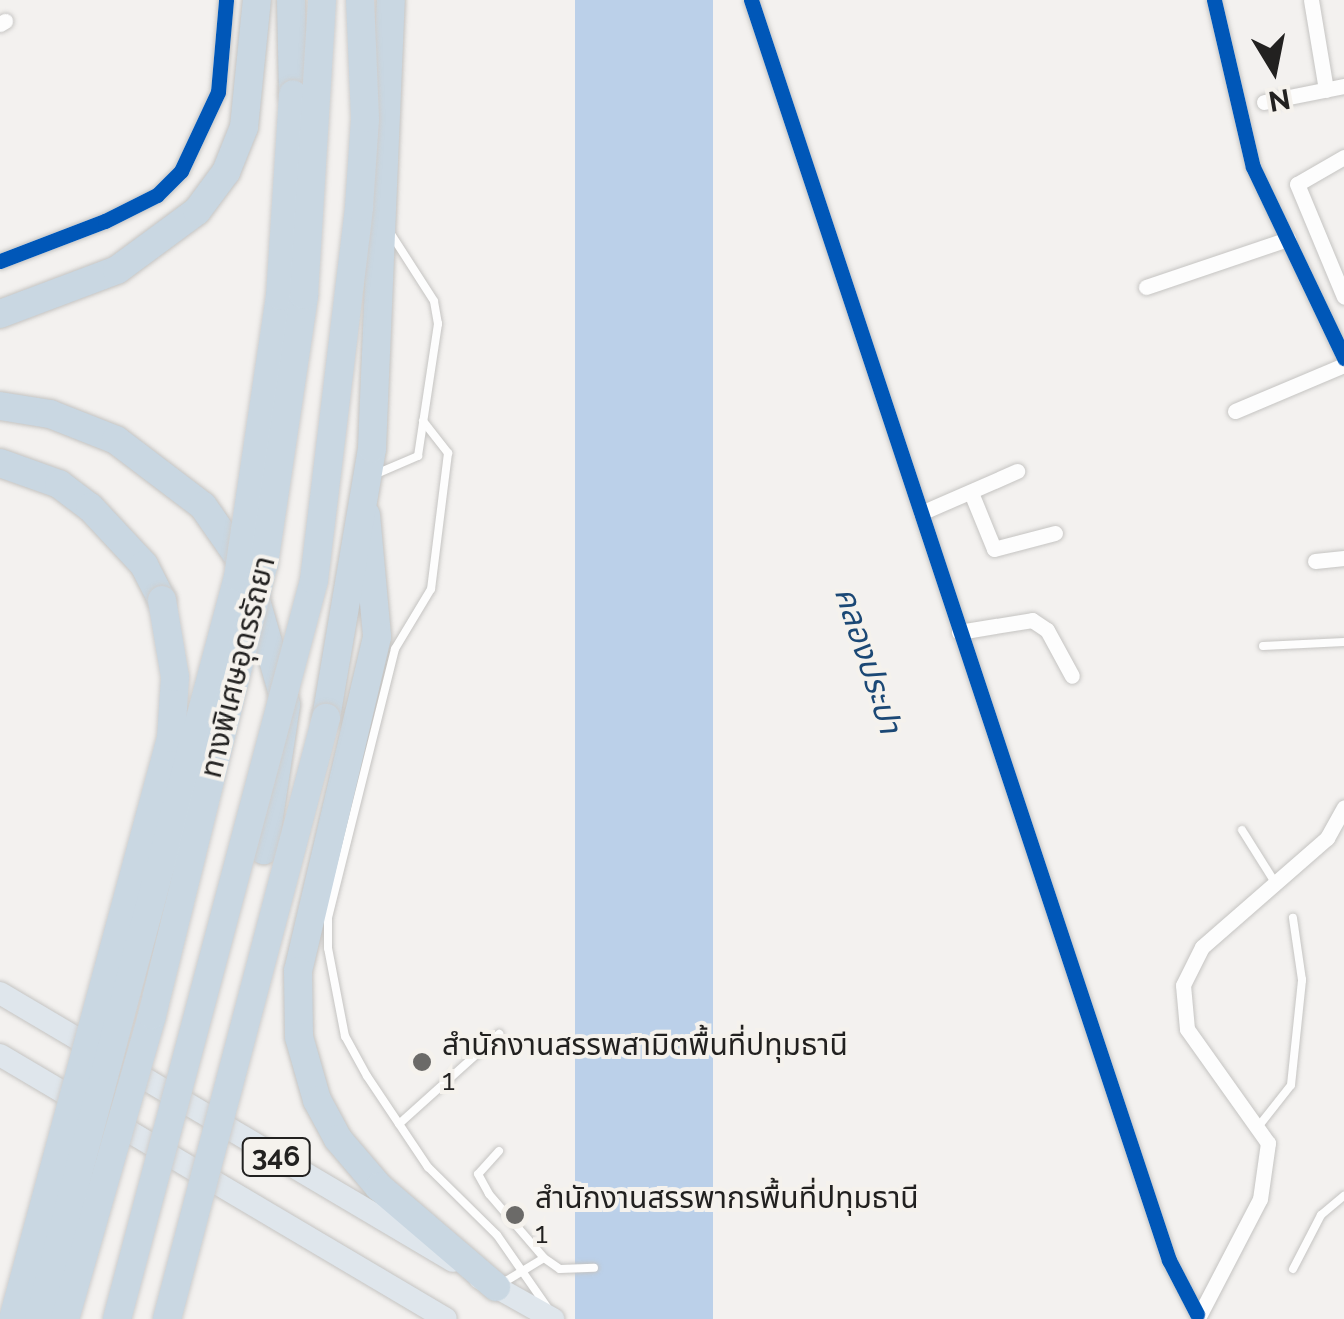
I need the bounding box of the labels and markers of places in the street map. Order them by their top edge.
place label: สำนักงานสรรพสามิตพื้นที่ปทุมธานี 1 [442,1027,848,1098]
marker: สำนักงานสรรพสามิตพื้นที่ปทุมธานี 1 [411,1051,433,1073]
place label: สำนักงานสรรพากรพื้นที่ปทุมธานี 1 [535,1180,919,1250]
marker: สำนักงานสรรพากรพื้นที่ปทุมธานี 1 [504,1204,526,1226]

